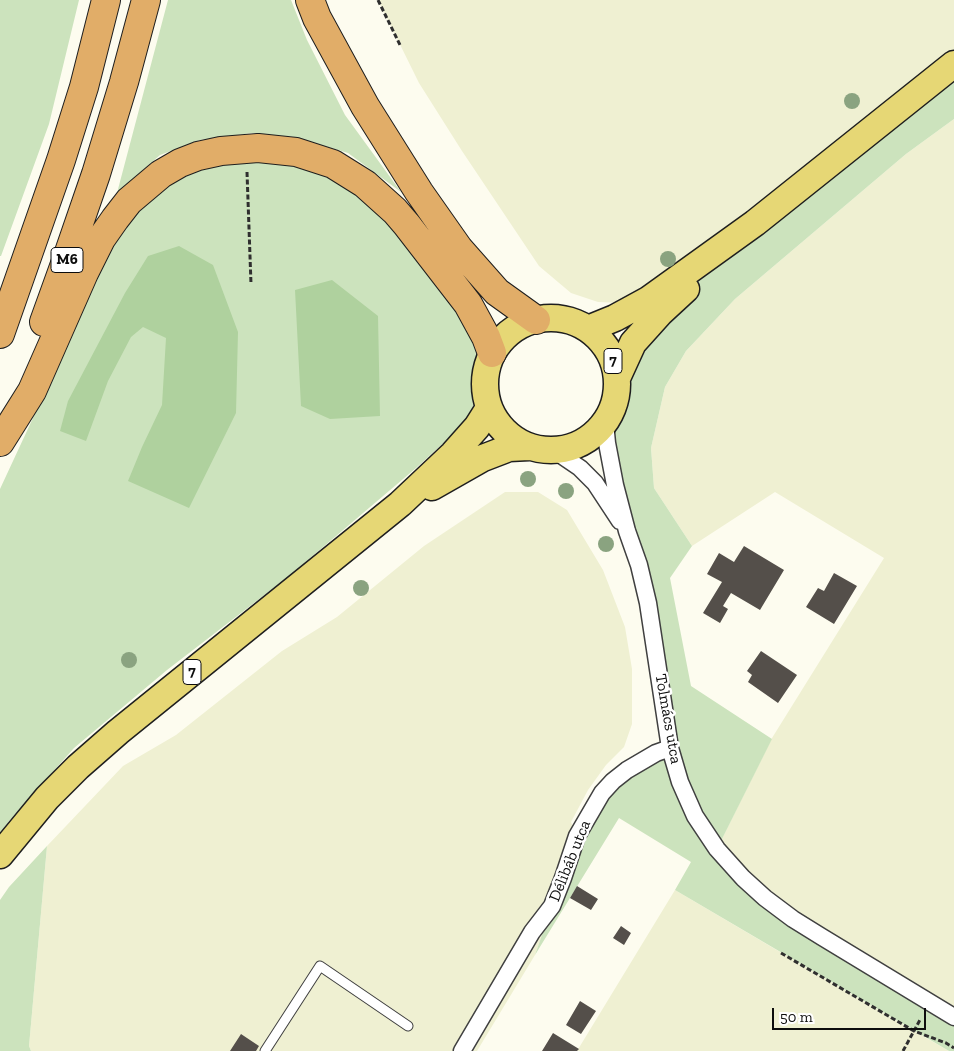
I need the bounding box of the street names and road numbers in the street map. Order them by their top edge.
road number: M6 [51,248,83,272]
road number: 7 [604,348,622,374]
road number: 7 [183,660,201,684]
street label: Tolmács utca [651,673,685,765]
street label: Délibáb utca [545,818,595,904]

